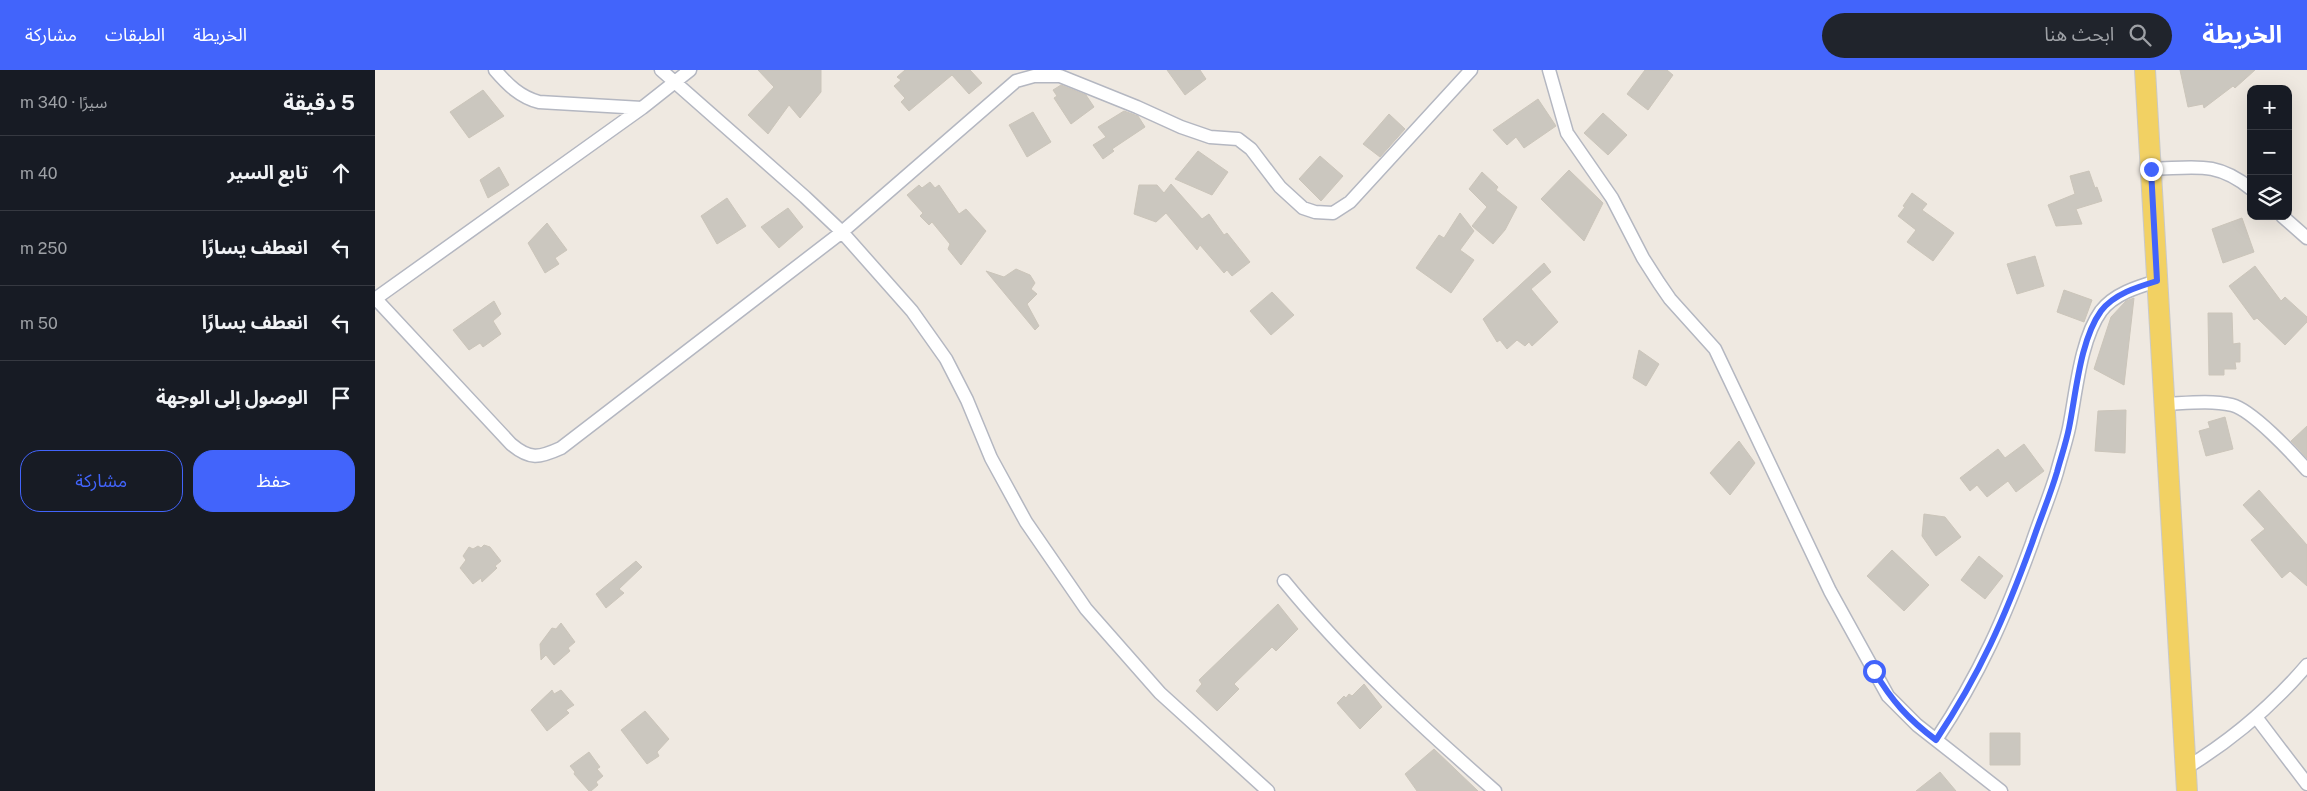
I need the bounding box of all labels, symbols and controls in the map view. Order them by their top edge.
search box [1822,13,2172,58]
text: الخريطة [2202,20,2282,48]
icon: search [2126,21,2154,49]
text: ابحث هنا [2044,23,2114,45]
text: مشاركة [25,24,77,45]
text: الطبقات [105,24,165,45]
text: الخريطة [193,24,247,45]
map controls [2247,85,2292,220]
button: + [2247,85,2292,130]
text: 5 دقيقة [283,90,355,115]
text: سيرًا · 340 m [20,93,107,112]
button: − [2247,130,2292,175]
route end [2140,158,2163,181]
icon: ahead [327,159,355,187]
text: تابع السير [227,161,308,183]
text: 40 m [20,164,58,183]
button: layers [2247,175,2292,220]
icon: left [327,234,355,262]
text: انعطف يسارًا [202,236,308,258]
text: 250 m [20,239,67,258]
icon: left [327,309,355,337]
text: انعطف يسارًا [202,311,308,333]
text: 50 m [20,314,58,333]
icon: arrive [327,384,355,412]
text: الوصول إلى الوجهة [156,386,308,408]
button: مشاركة [20,450,183,512]
button: حفظ [193,450,355,512]
route start [1863,660,1886,683]

